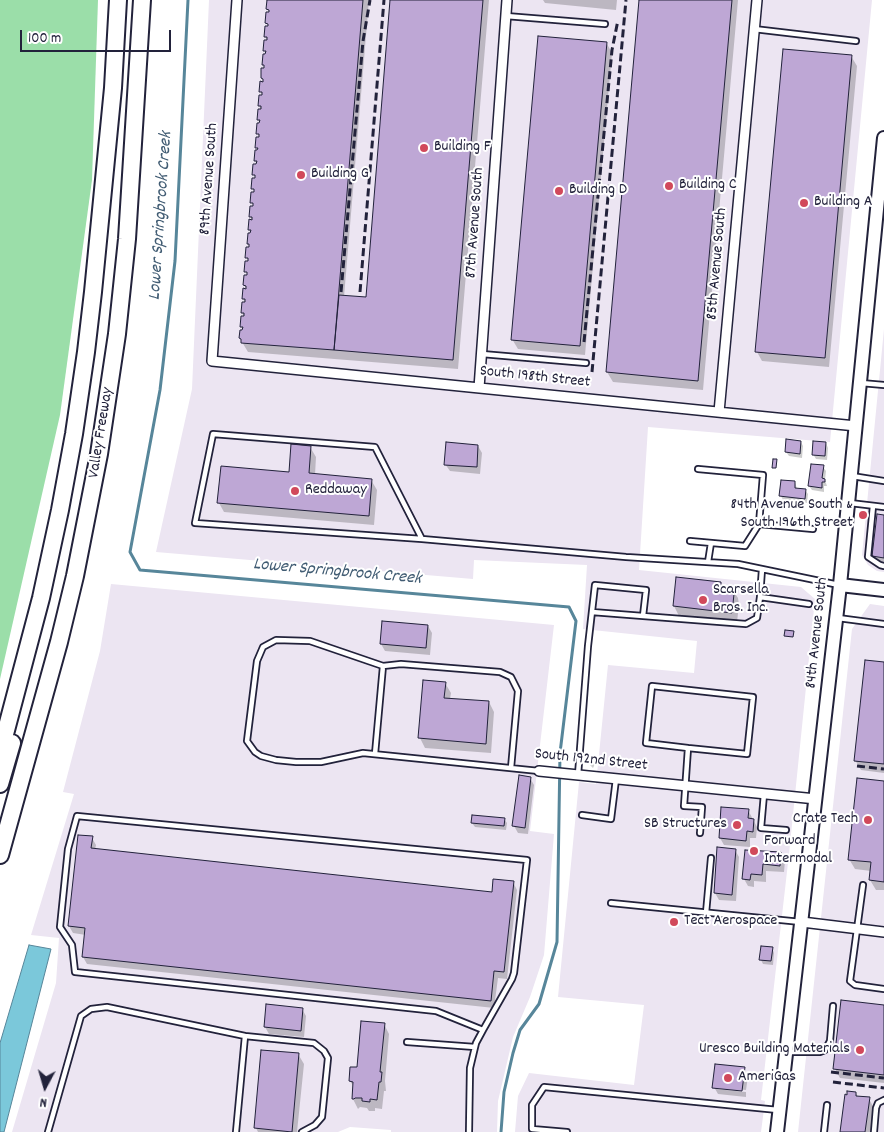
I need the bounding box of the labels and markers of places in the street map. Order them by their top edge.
place label: Building F [434,138,491,158]
marker: Building F [418,142,430,154]
place label: Building G [311,165,369,185]
marker: Building G [295,169,307,181]
place label: Building C [679,176,737,196]
marker: Building C [663,180,675,192]
place label: Building D [569,181,627,201]
marker: Building D [553,185,565,197]
place label: Building A [814,193,872,213]
marker: Building A [798,197,810,209]
place label: Reddaway [305,481,367,501]
marker: Reddaway [289,485,301,497]
place label: 84th Avenue South & South 196th Street [731,496,853,534]
marker: 84th Avenue South & South 196th Street [857,509,869,521]
place label: Scarsella Bros. Inc. [713,581,769,619]
marker: Scarsella Bros. Inc. [697,594,709,606]
place label: Crate Tech [793,810,858,830]
marker: Crate Tech [862,814,874,826]
place label: SB Structures [644,815,727,835]
marker: SB Structures [731,819,743,831]
place label: Forward Intermodal [764,832,832,870]
marker: Forward Intermodal [748,845,760,857]
place label: Tect Aerospace [684,912,777,932]
marker: Tect Aerospace [668,916,680,928]
place label: Uresco Building Materials [699,1040,850,1060]
marker: Uresco Building Materials [854,1044,866,1056]
place label: AmeriGas [738,1068,796,1088]
marker: AmeriGas [722,1072,734,1084]

